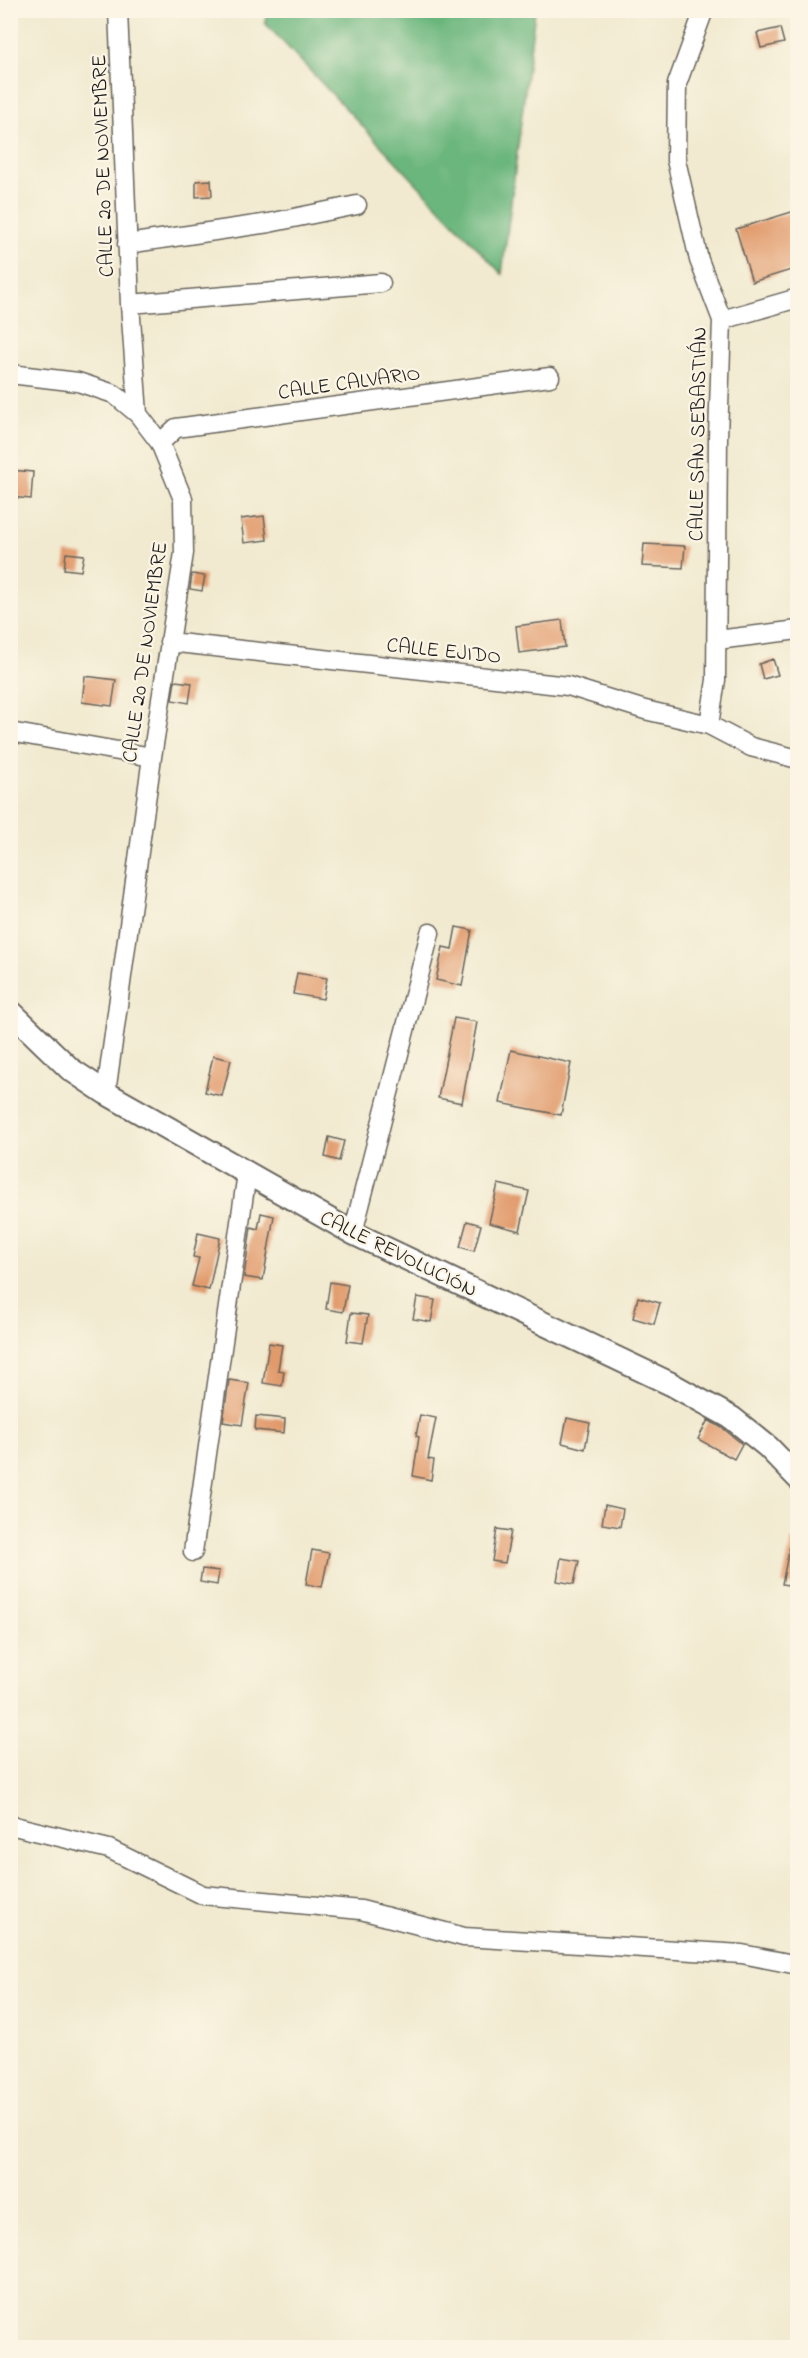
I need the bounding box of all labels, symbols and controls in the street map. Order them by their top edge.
street label: CALLE 20 DE NOVIEMBRE [85,54,123,278]
street label: CALLE SAN SEBASTIÁN [681,326,716,542]
street label: CALLE CALVARIO [276,359,422,409]
street label: CALLE 20 DE NOVIEMBRE [116,540,176,765]
street label: CALLE EJIDO [385,631,503,673]
street label: CALLE REVOLUCIÓN [314,1204,482,1306]

